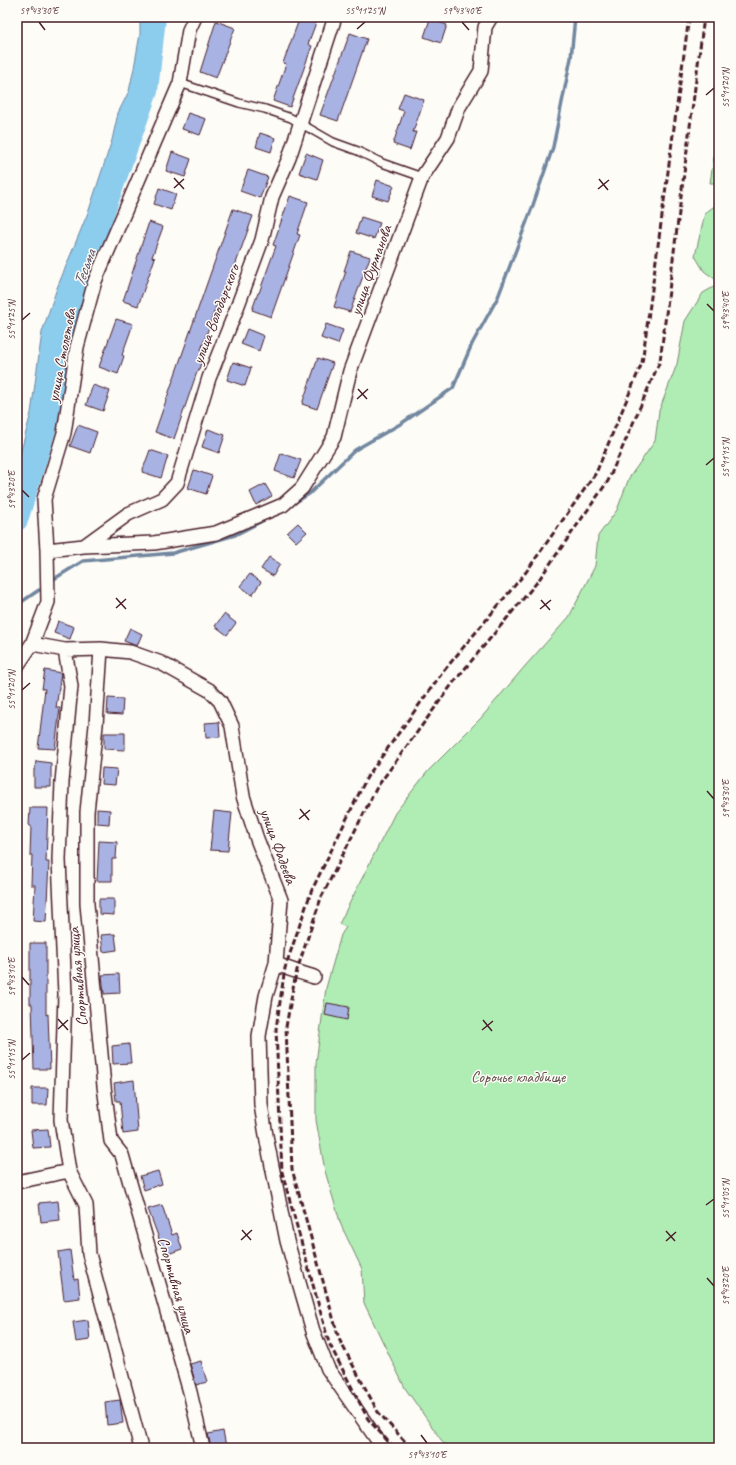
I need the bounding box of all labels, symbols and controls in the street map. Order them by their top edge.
text: 59°43'30"E [20,4,60,17]
text: 55°11'25"N [345,4,387,17]
text: 59°43'40"E [443,4,483,17]
text: 55°11'20"N [719,66,732,108]
street label: улица Фурманова [345,221,397,319]
water label: Тесьма [68,245,102,289]
street label: улица Володарского [187,259,245,368]
text: 59°43'40"E [719,290,732,330]
text: 55°11'25"N [5,298,18,340]
street label: улица Столетова [43,306,81,405]
text: 55°11'15"N [719,436,732,478]
text: 59°43'20"E [5,469,18,509]
text: 55°11'20"N [5,668,18,710]
text: 59°43'30"E [719,778,732,818]
street label: улица Фадеева [255,805,301,888]
street label: Спортивная улица [64,926,92,1027]
text: 59°43'10"E [5,956,18,996]
text: 55°11'15"N [5,1038,18,1080]
park label: Сорочье кладбище [471,1067,567,1087]
text: 55°11'05"N [719,1177,732,1219]
street label: Спортивная улица [153,1235,200,1337]
text: 59°43'20"E [719,1265,732,1305]
text: 59°43'10"E [408,1448,448,1461]

